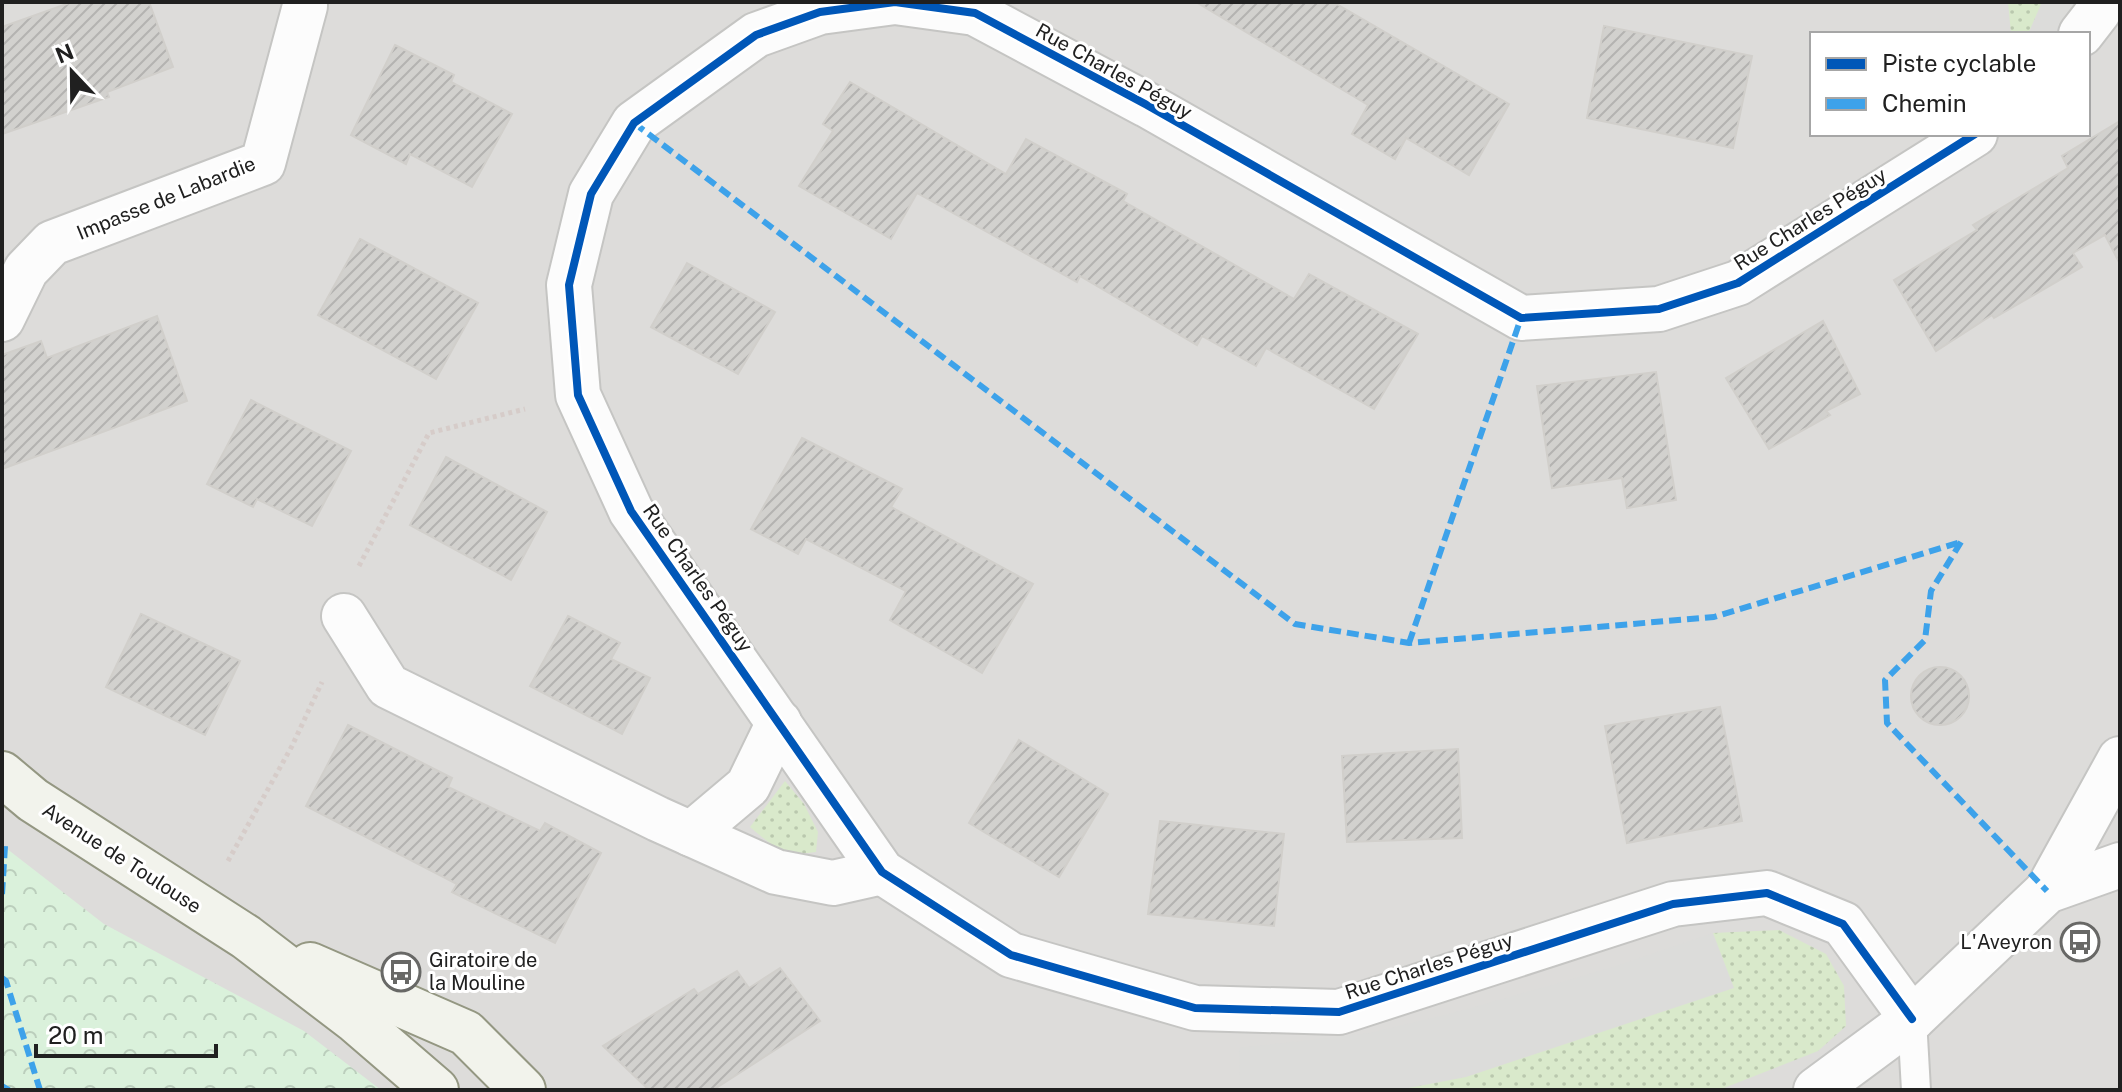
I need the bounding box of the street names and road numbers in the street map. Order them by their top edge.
street label: Rue Charles Péguy [1032,18,1197,124]
street label: Impasse de Labardie [73,151,259,245]
street label: Rue Charles Péguy [1729,162,1891,276]
street label: Rue Charles Péguy [638,499,758,657]
street label: Avenue de Toulouse [38,798,206,918]
street label: Rue Charles Péguy [1342,927,1516,1004]

